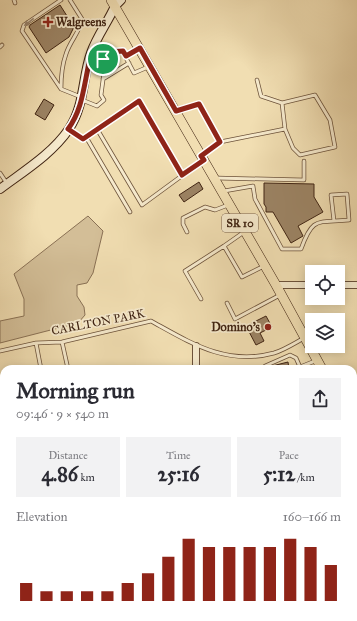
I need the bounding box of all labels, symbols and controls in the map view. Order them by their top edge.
place label: Walgreens [56,15,107,30]
marker: Walgreens [43,17,53,27]
one-way arrow [24,18,34,27]
pin [86,42,120,76]
icon: arrive [92,48,114,70]
road number: SR 10 [222,214,258,232]
map controls [305,265,345,353]
button: locate [305,265,345,305]
street label: CARLTON PARK [50,306,146,338]
button: layers [305,313,345,353]
place label: Domino's [211,320,261,334]
marker: Domino's [263,322,273,332]
text: Morning run [16,377,135,404]
button: share [299,378,341,420]
text: 09:46 · 9 × 540 m [16,406,109,422]
text: Distance [48,449,88,462]
text: Time [166,449,191,462]
text: Pace [279,449,299,462]
text: 4.86 [41,462,78,486]
text: 25:16 [157,462,200,486]
text: 5:12 [263,462,295,486]
text: km [78,471,95,484]
text: /km [295,471,315,484]
text: Elevation [16,509,68,525]
text: 160–166 m [283,509,341,525]

